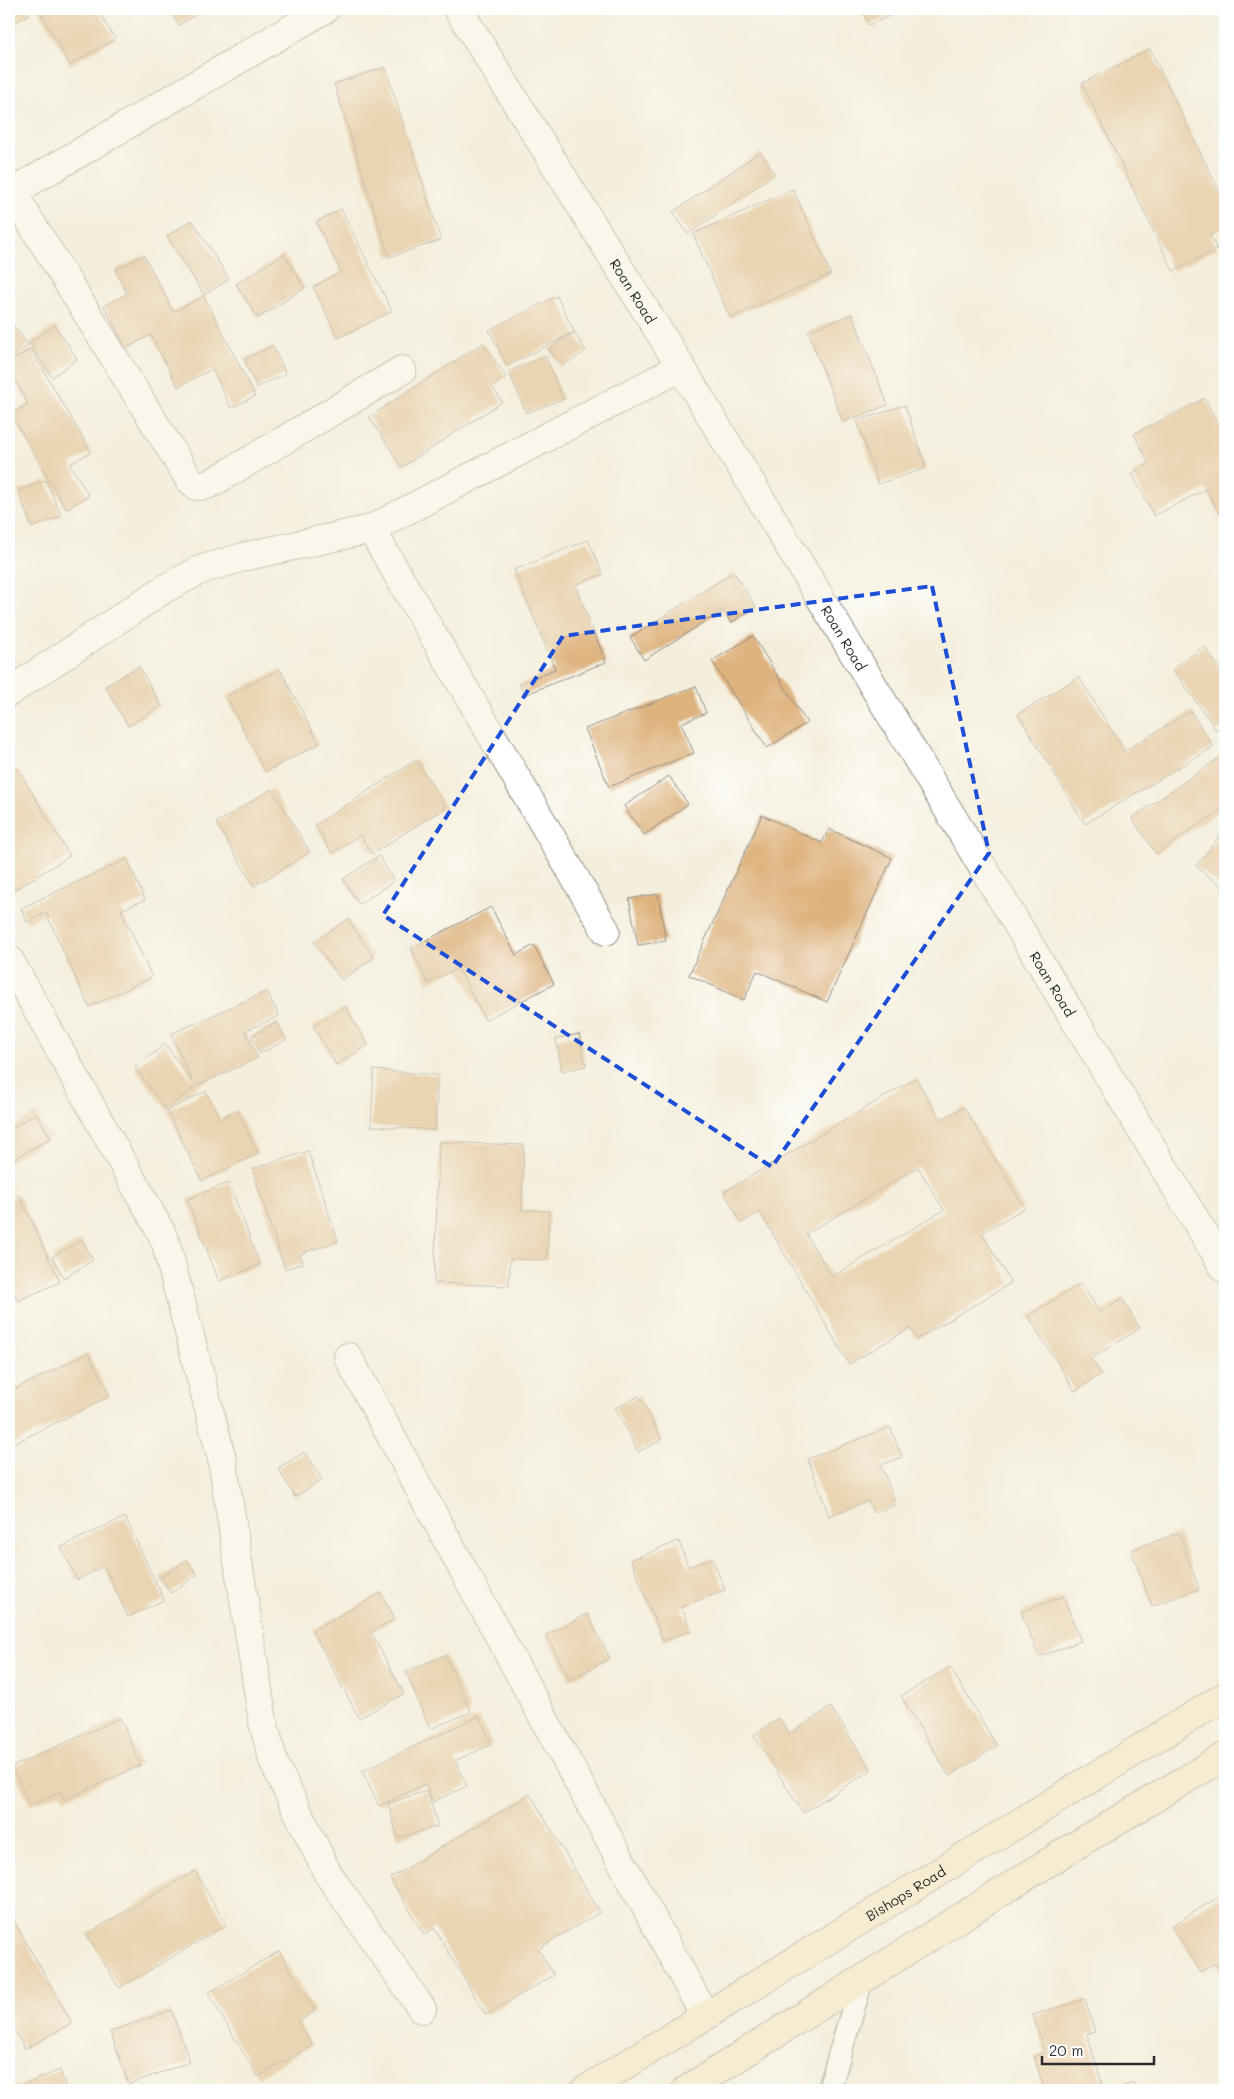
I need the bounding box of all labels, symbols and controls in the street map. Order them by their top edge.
street label: Roan Road [606,255,661,327]
street label: Roan Road [817,602,871,674]
street label: Roan Road [1026,947,1080,1020]
street label: Bishops Road [862,1861,949,1925]
scale bar [1042,2034,1154,2066]
text: 20 m [1049,2040,1083,2060]

